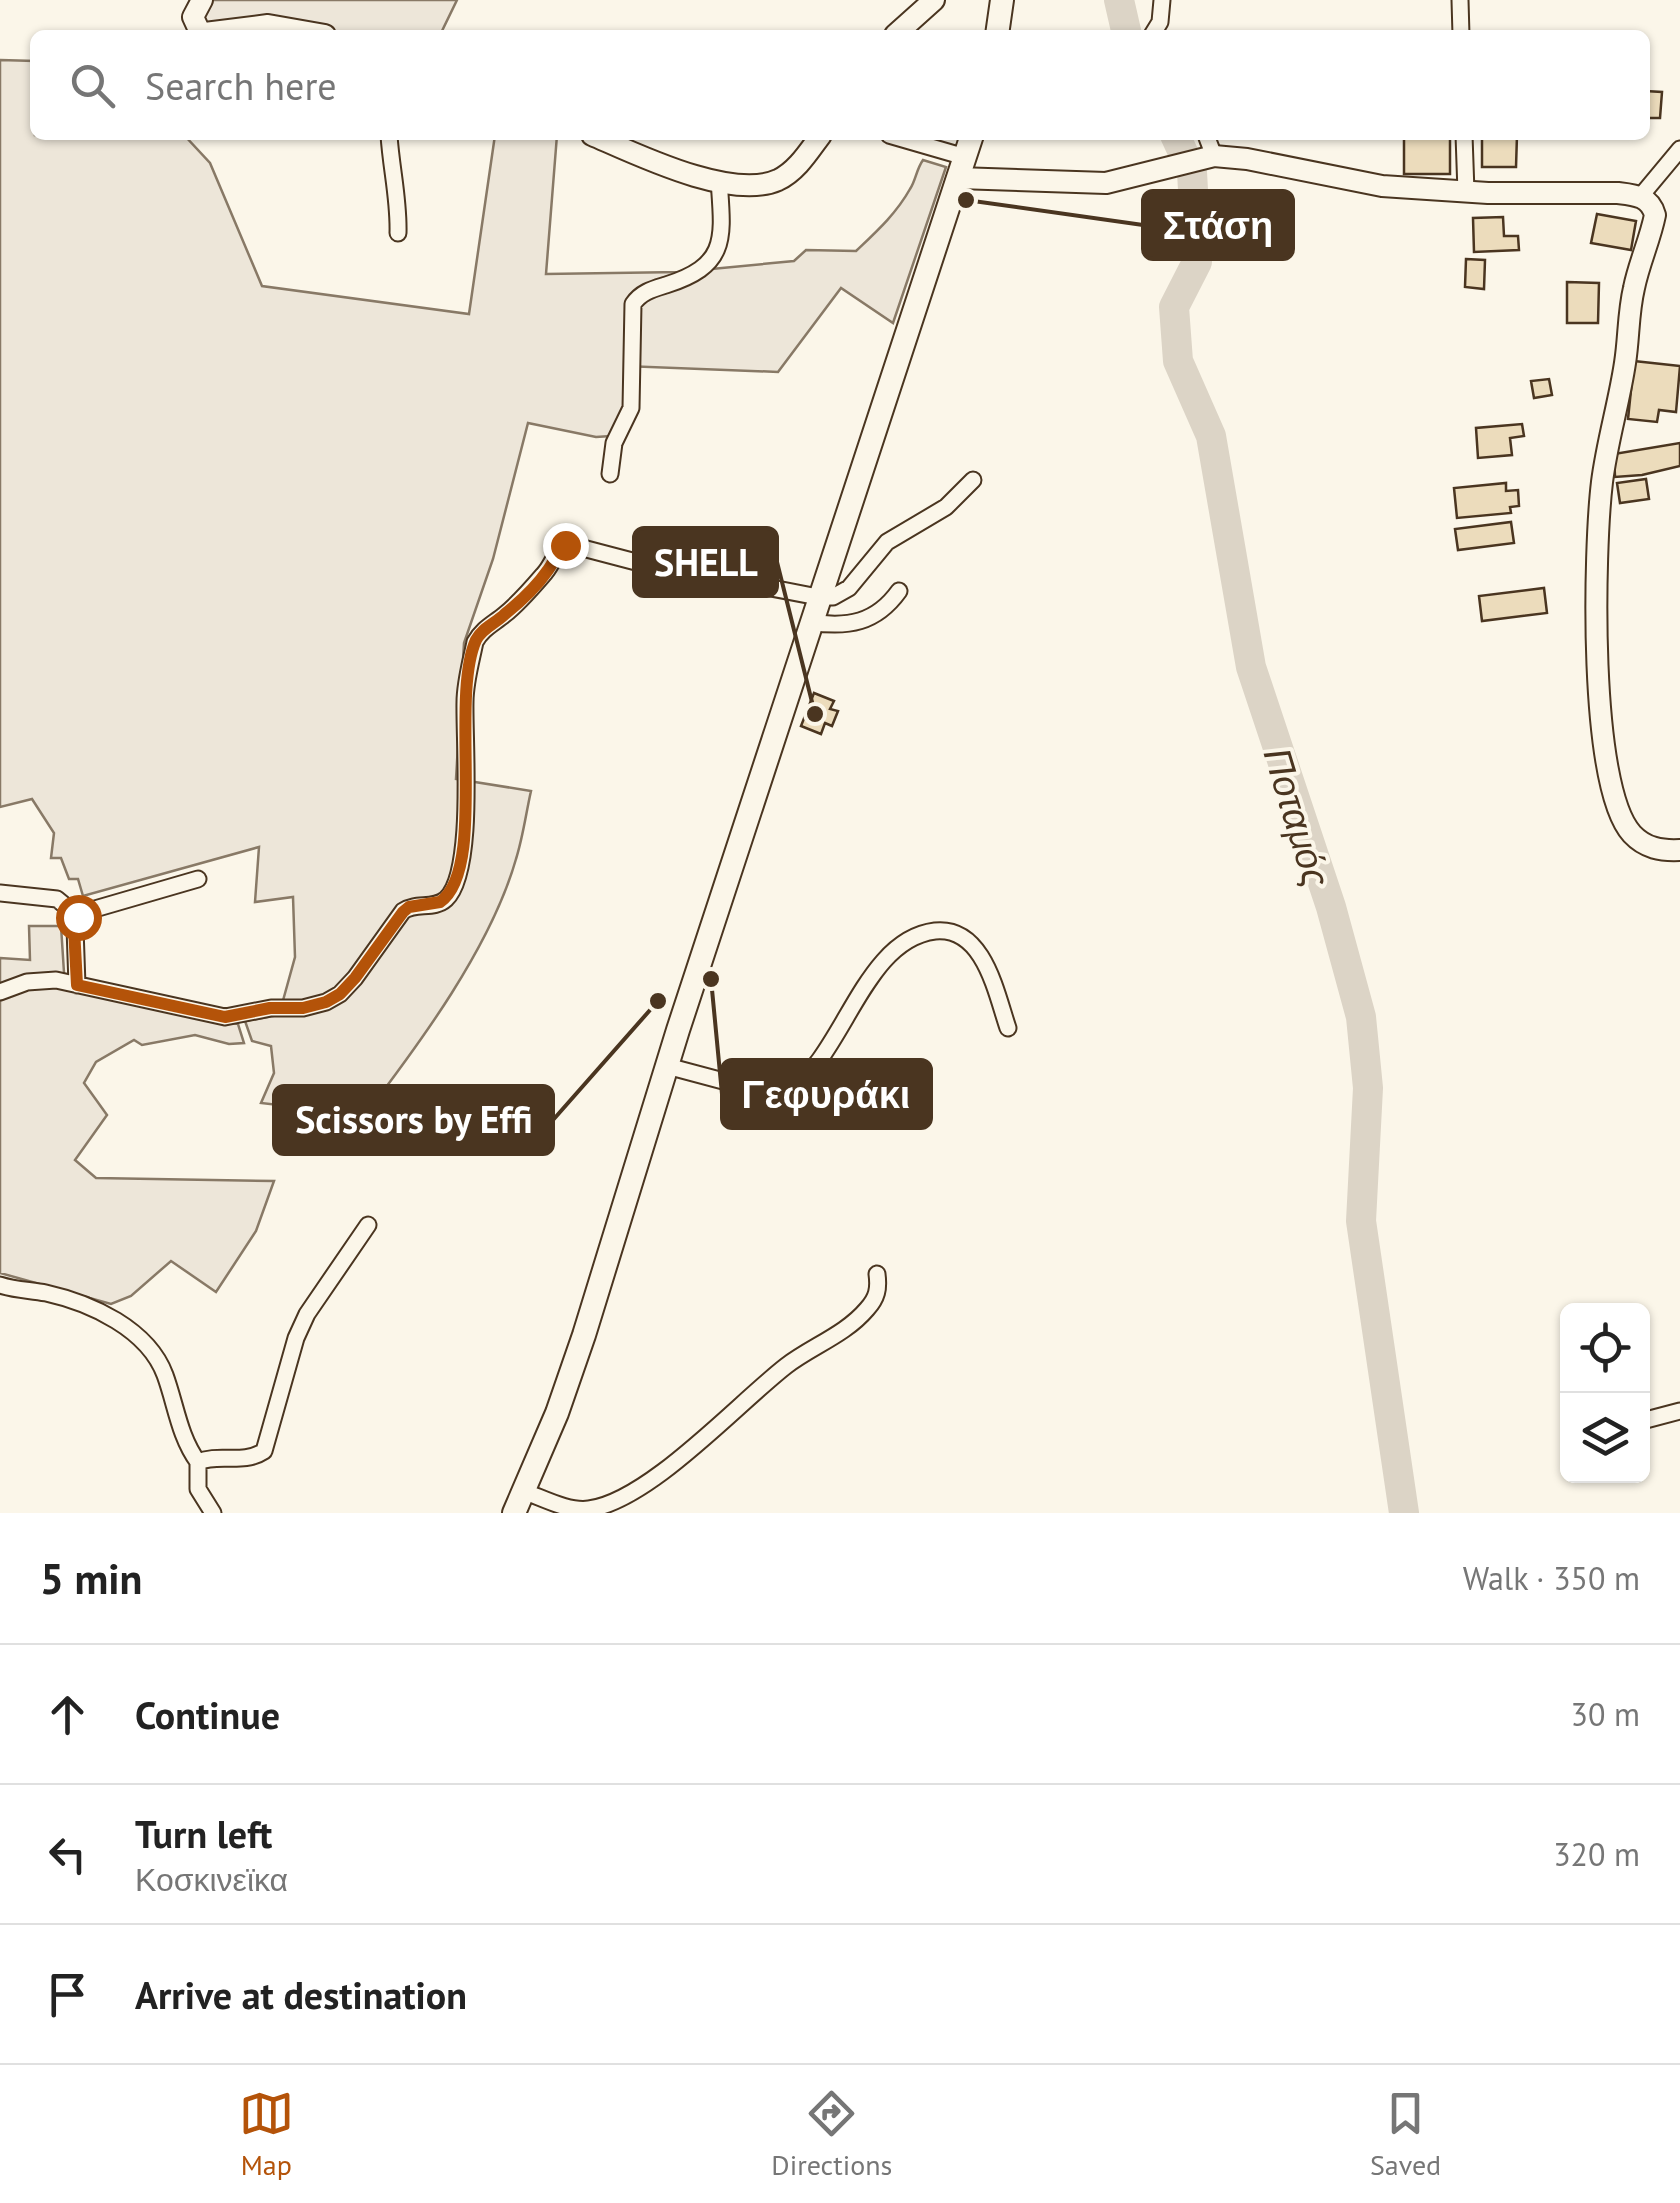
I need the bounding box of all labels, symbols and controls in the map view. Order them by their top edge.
search box [30,30,1650,140]
icon: search [65,58,120,113]
text: Search here [145,61,337,110]
callout: Στάση [1143,191,1293,259]
text: Στάση [1163,200,1273,249]
route end [543,523,589,569]
callout: SHELL [634,528,777,596]
text: SHELL [654,537,758,586]
water label: Ποταμός [1254,741,1342,893]
route start [56,895,102,941]
callout: Γεφυράκι [722,1060,931,1128]
text: Γεφυράκι [742,1069,910,1118]
callout: Scissors by Effi [274,1086,553,1154]
text: Scissors by Effi [295,1094,533,1143]
map controls [1560,1303,1650,1483]
button: locate [1560,1303,1650,1393]
button: layers [1560,1393,1650,1483]
text: 5 min [40,1551,142,1606]
text: Walk · 350 m [1463,1557,1640,1599]
icon: ahead [40,1687,95,1742]
text: Continue [135,1690,280,1739]
text: 30 m [1571,1693,1640,1735]
text: Turn left [135,1809,272,1858]
icon: left [40,1827,95,1882]
text: 320 m [1553,1833,1640,1875]
text: Κοσκινεϊκα [135,1858,288,1900]
icon: arrive [40,1967,95,2022]
text: Arrive at destination [135,1970,467,2019]
tab: Map [239,2086,294,2183]
tab: Directions [771,2086,892,2183]
tab: Saved [1370,2086,1441,2183]

